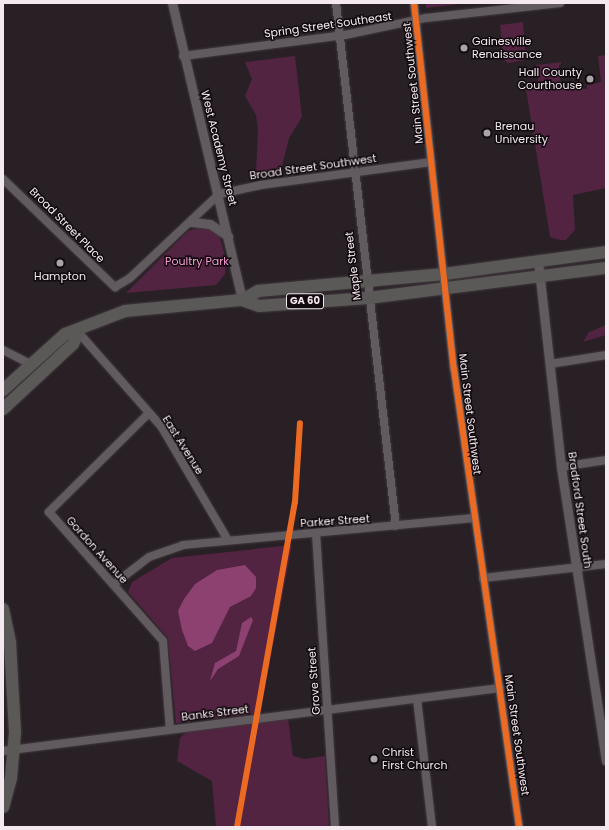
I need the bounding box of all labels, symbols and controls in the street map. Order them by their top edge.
street label: Spring Street Southeast [263,9,393,41]
street label: Main Street Southwest [400,22,426,144]
place label: Gainesville Renaissance [472,35,542,61]
marker: Gainesville Renaissance [459,43,469,53]
place label: Hall County Courthouse [518,66,582,92]
marker: Hall County Courthouse [585,74,595,84]
street label: West Academy Street [198,89,240,207]
place label: Brenau University [495,120,548,146]
marker: Brenau University [482,128,492,138]
street label: Broad Street Southwest [249,152,377,182]
street label: Broad Street Place [27,185,107,265]
street label: Maple Street [342,231,364,301]
park label: Poultry Park [165,254,229,268]
marker: Hampton [55,258,65,268]
place label: Hampton [34,269,86,283]
road number: GA 60 [286,293,324,309]
street label: Main Street Southwest [456,353,484,475]
street label: East Avenue [160,413,206,477]
street label: Bradford Street South [565,451,595,569]
street label: Parker Street [300,512,370,530]
street label: Gordon Avenue [64,514,130,586]
street label: Grove Street [305,647,323,715]
street label: Main Street Southwest [502,674,532,796]
street label: Banks Street [181,702,249,724]
place label: Christ First Church [382,746,447,772]
marker: Christ First Church [369,754,379,764]

